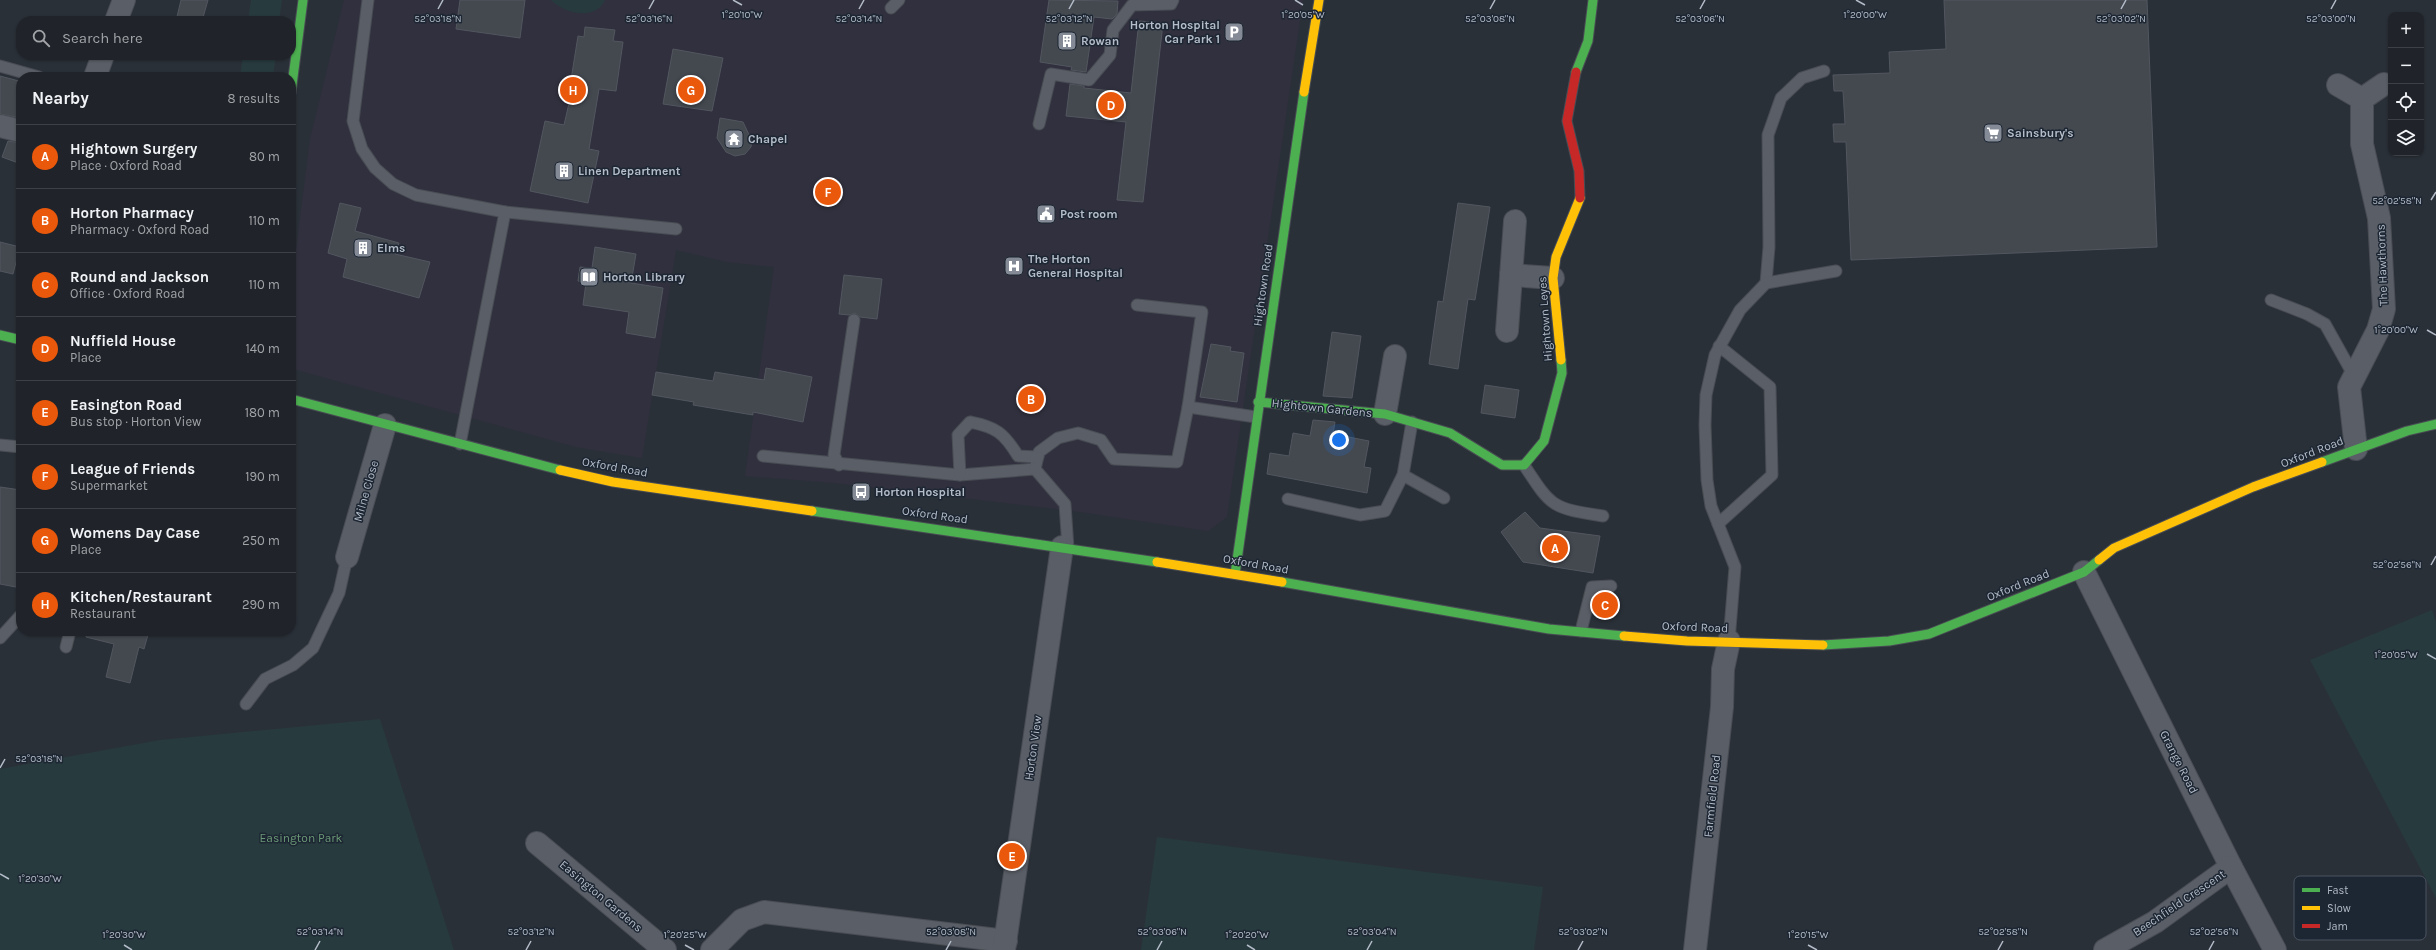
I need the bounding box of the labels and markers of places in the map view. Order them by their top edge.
place label: Horton Hospital Car Park 1 [1130,18,1220,46]
parking icon: Horton Hospital Car Park 1 [1223,21,1245,43]
building icon: Rowan [1056,30,1078,52]
place label: Rowan [1081,34,1119,48]
pin: H [560,75,586,105]
pin: G [678,75,704,105]
pin: D [1098,90,1124,120]
supermarket icon: Sainsbury's [1982,122,2004,144]
place label: Sainsbury's [2007,126,2074,140]
temple icon: Chapel [723,128,745,150]
place label: Chapel [748,132,787,146]
building icon: Linen Department [553,160,575,182]
place label: Linen Department [578,164,681,178]
pin: F [815,177,841,207]
public building icon: Post room [1035,203,1057,225]
place label: Post room [1060,207,1118,221]
building icon: Elms [352,237,374,259]
place label: Elms [377,241,405,255]
place label: The Horton General Hospital [1028,252,1123,280]
hospital icon: The Horton General Hospital [1003,255,1025,277]
library icon: Horton Library [578,266,600,288]
place label: Horton Library [603,270,685,284]
pin: B [1018,384,1044,414]
bus stop icon: Horton Hospital [850,481,872,503]
place label: Horton Hospital [875,485,965,499]
pin: A [1542,533,1568,563]
pin: C [1592,590,1618,620]
pin: E [999,841,1025,871]

